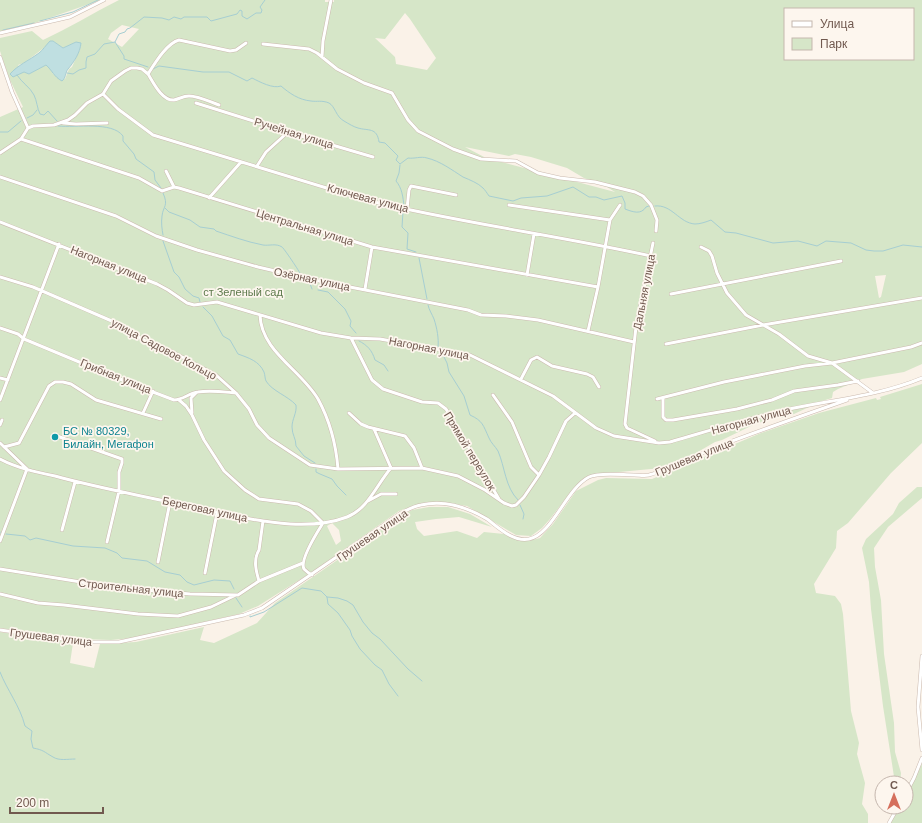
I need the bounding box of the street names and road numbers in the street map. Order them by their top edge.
street label: Ручейная улица [253,115,336,151]
street label: Ключевая улица [326,181,411,215]
street label: Центральная улица [255,206,356,248]
street label: Нагорная улица [69,243,150,285]
street label: Дальняя улица [631,252,657,331]
street label: Озёрная улица [273,265,352,293]
street label: улица Садовое Кольцо [109,316,219,382]
street label: Нагорная улица [388,334,471,362]
street label: Грибная улица [79,356,154,396]
street label: Нагорная улица [710,403,793,436]
street label: Прямой переулок [442,409,498,493]
street label: Грушевая улица [653,436,735,478]
street label: Береговая улица [161,494,249,524]
street label: Грушевая улица [334,506,410,563]
street label: Строительная улица [78,577,185,600]
street label: Грушевая улица [9,626,94,648]

